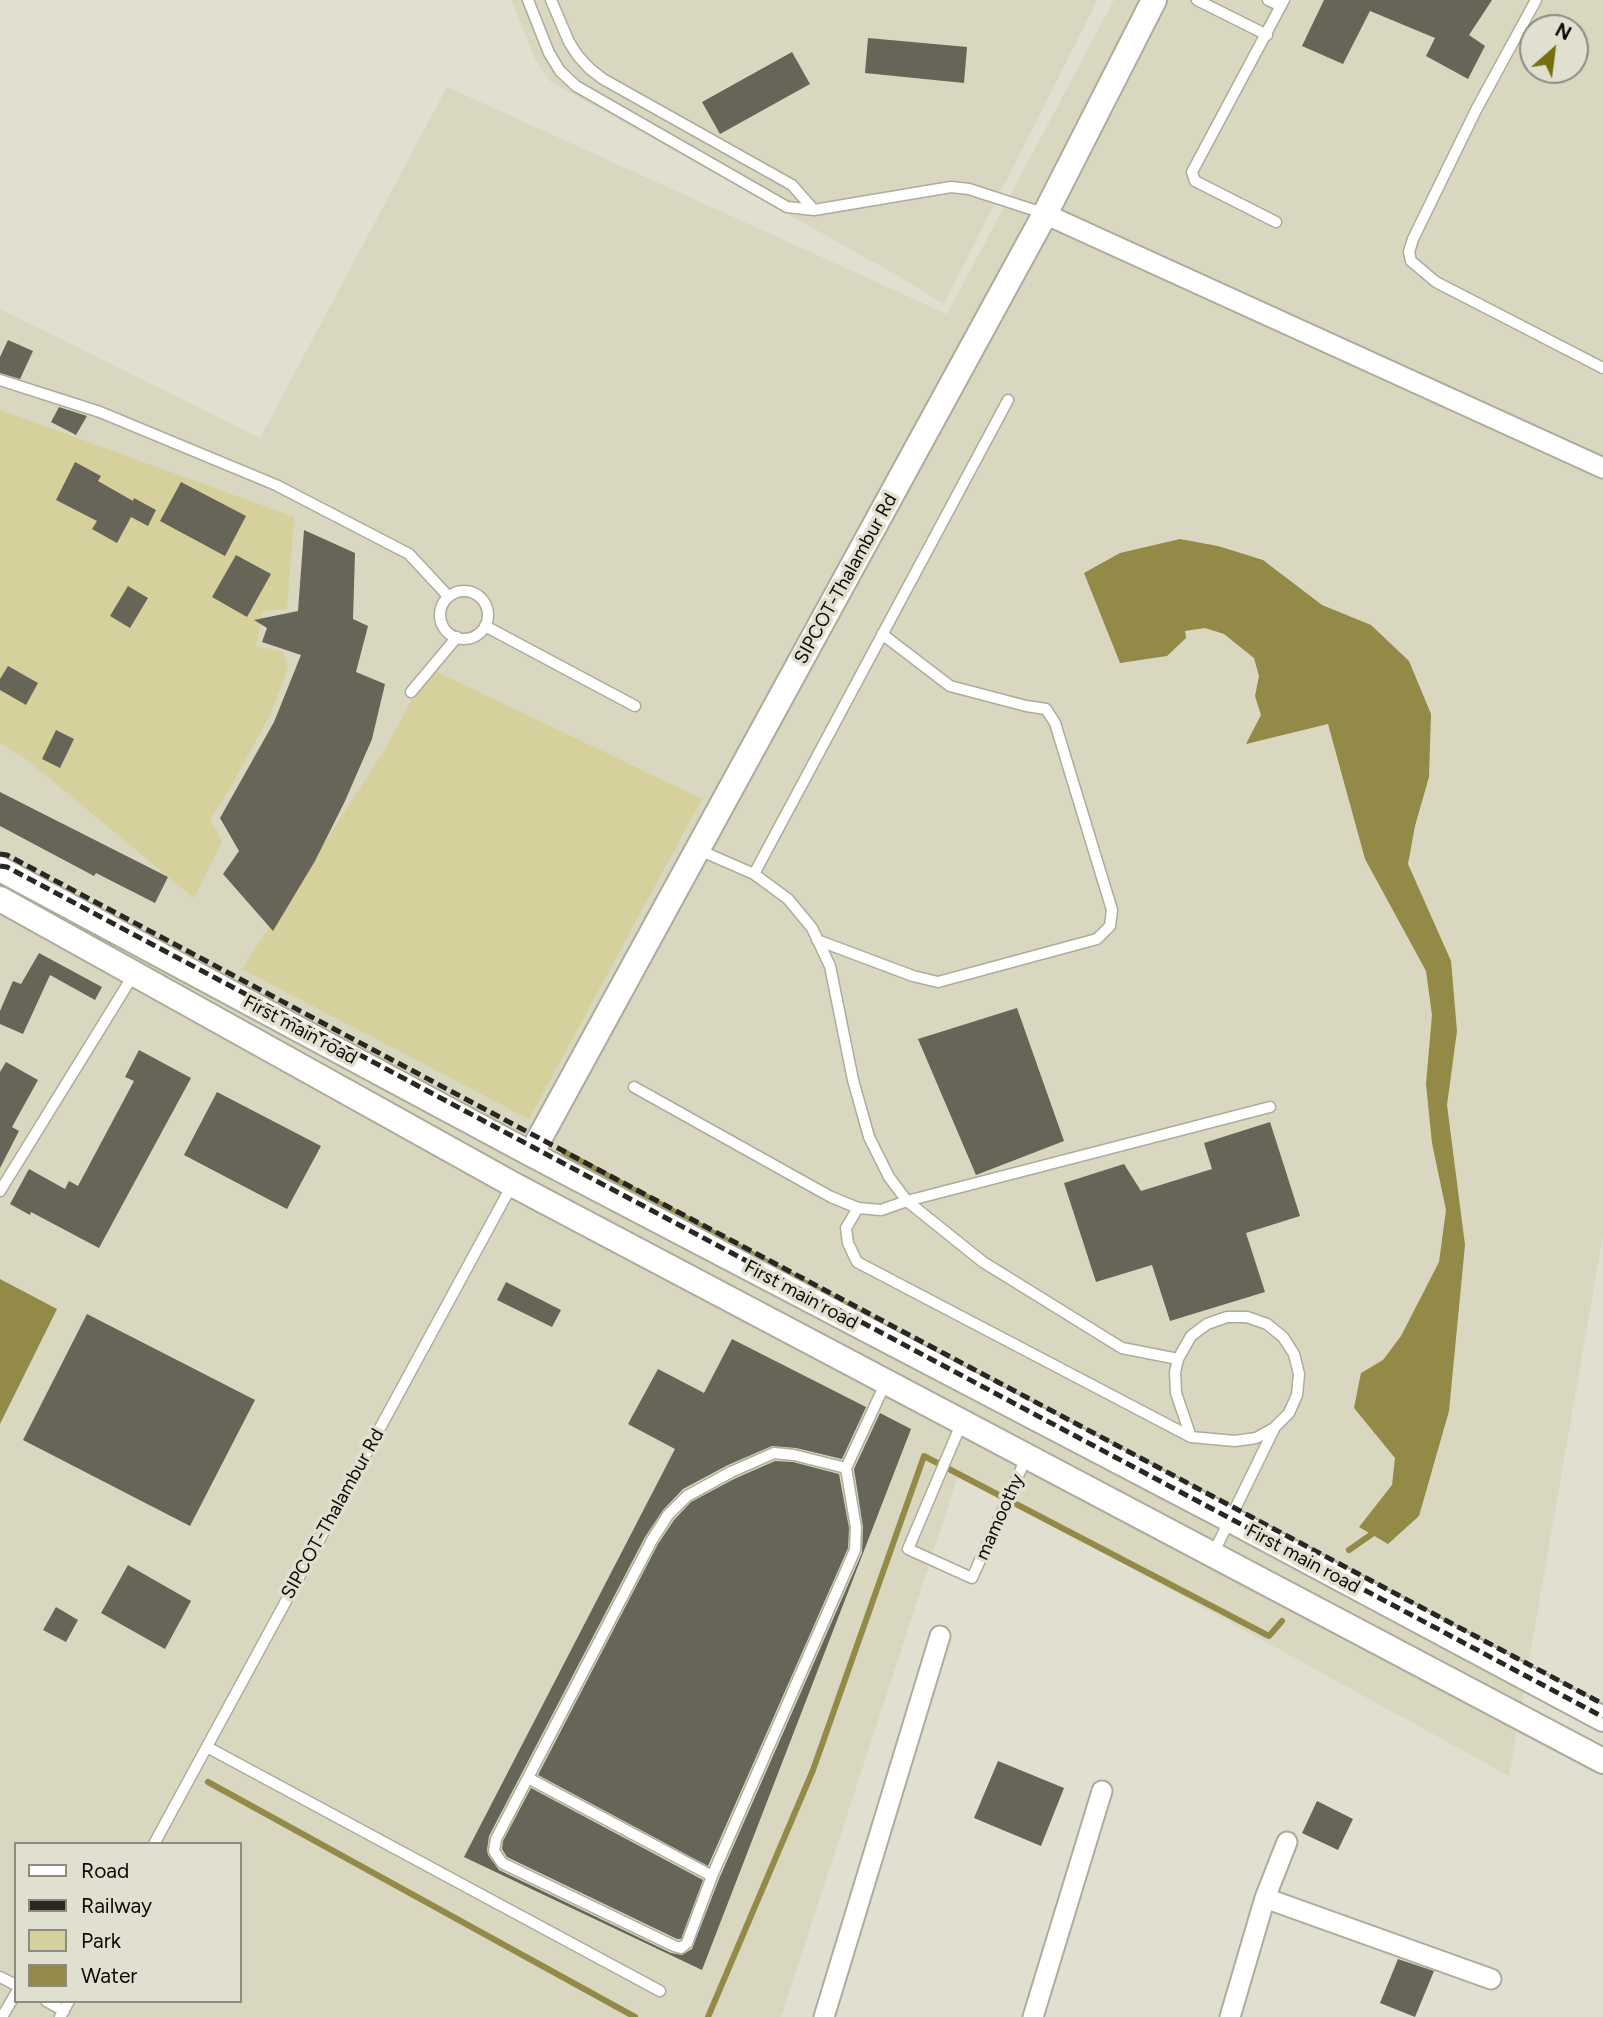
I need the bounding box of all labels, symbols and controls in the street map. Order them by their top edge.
north arrow [1519,14,1589,84]
text: N [1551,18,1575,45]
street label: SIPCOT-Thalambur Rd [790,490,902,668]
street label: First main road [239,990,361,1070]
street label: First main road [740,1255,862,1335]
street label: SIPCOT-Thalambur Rd [277,1425,389,1603]
street label: mamoothy [971,1470,1029,1564]
street label: First main road [1242,1519,1364,1599]
legend [14,1842,242,2003]
text: Road [81,1858,129,1883]
text: Railway [81,1893,152,1918]
text: Park [81,1928,121,1953]
text: Water [81,1963,137,1988]

